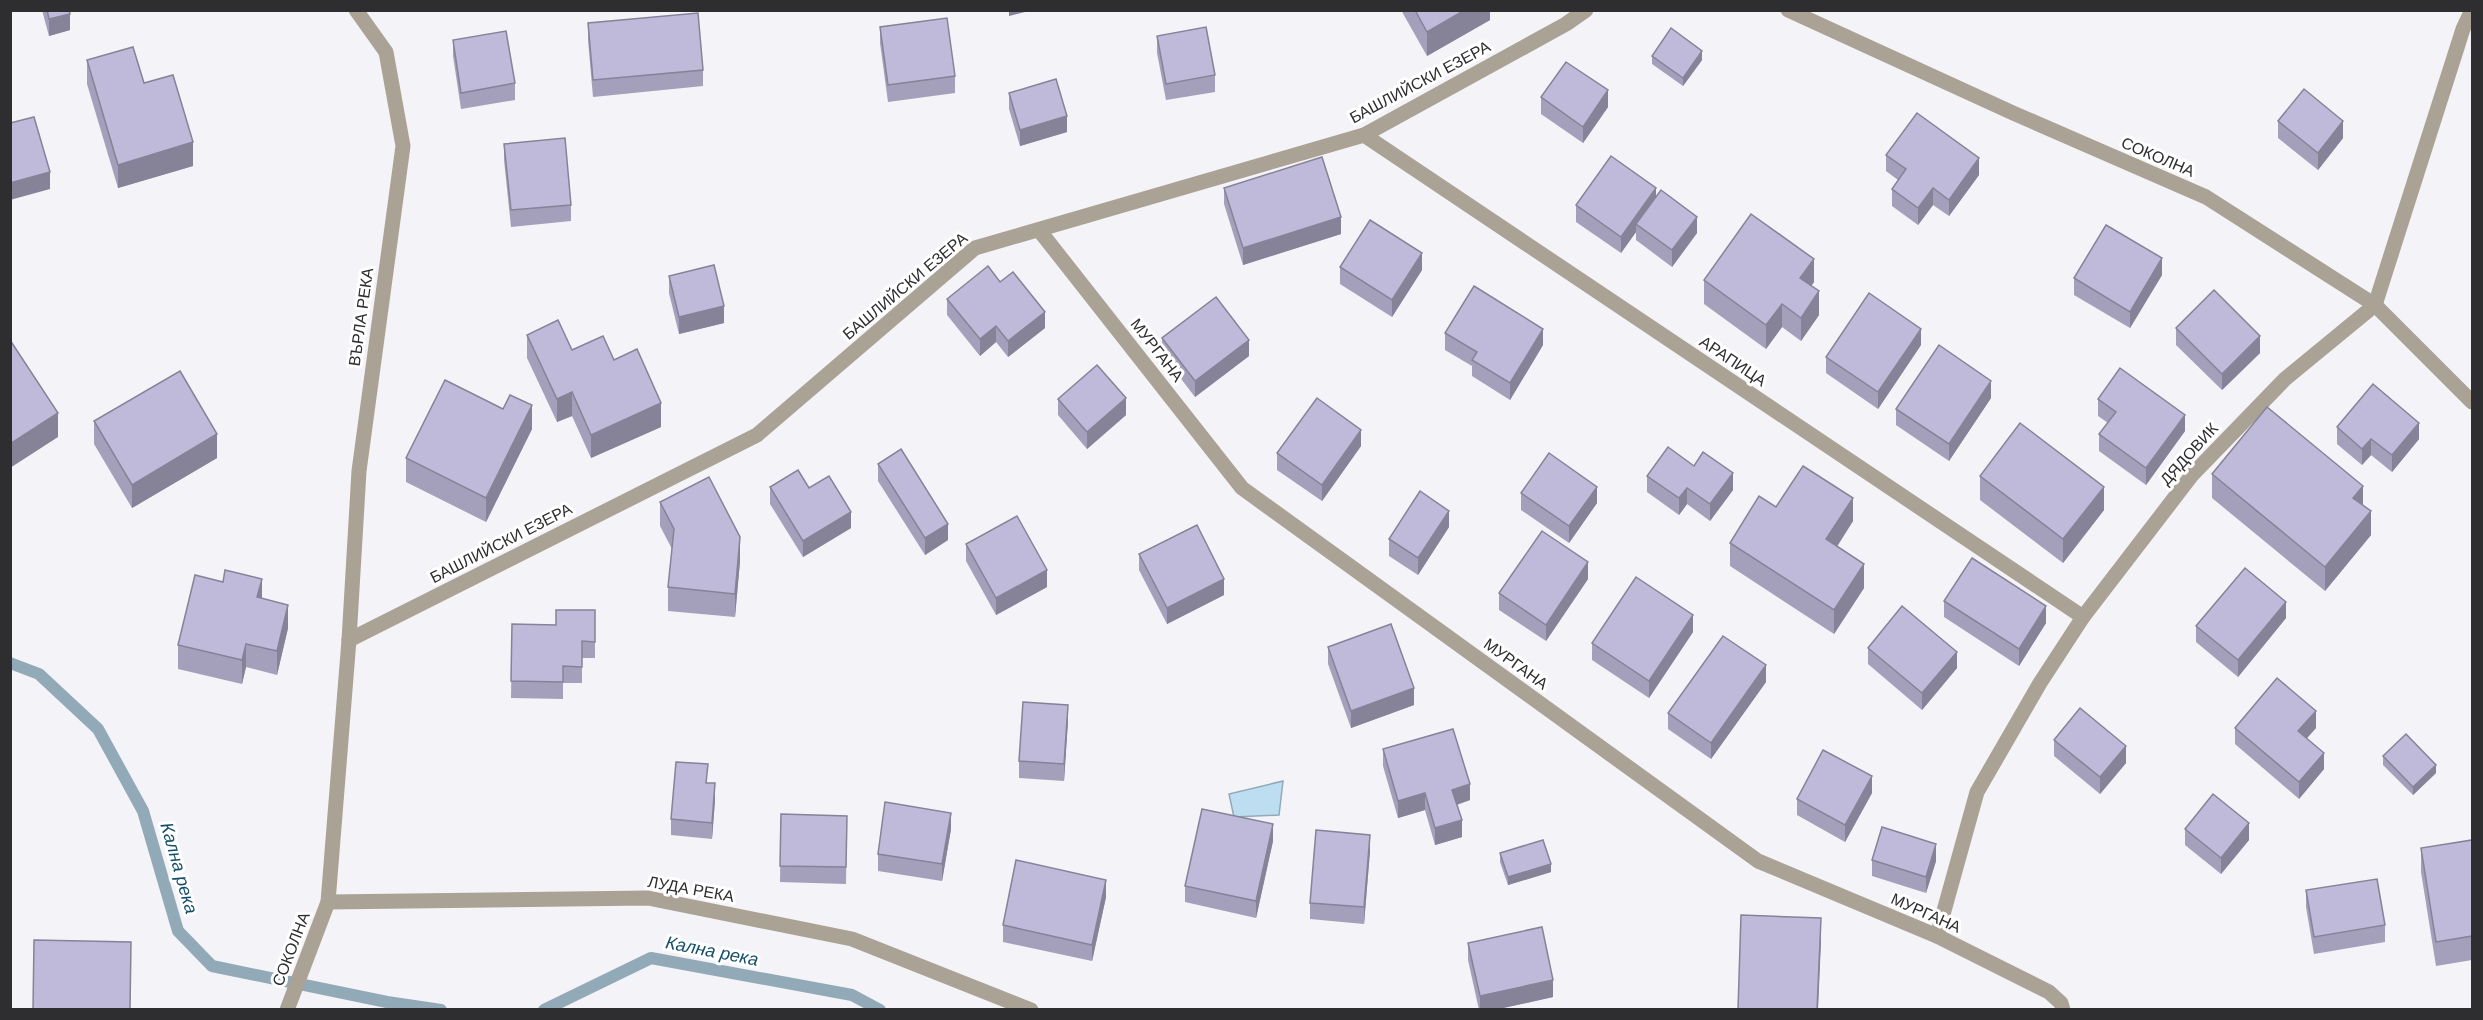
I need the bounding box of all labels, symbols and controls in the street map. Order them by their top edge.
street label: БАШЛИЙСКИ ЕЗЕРА [1346,37,1493,126]
street label: СОКОЛНА [2119,134,2197,180]
street label: БАШЛИЙСКИ ЕЗЕРА [839,228,971,343]
street label: ВЪРЛА РЕКА [346,266,376,367]
street label: МУРГАНА [1127,315,1187,385]
street label: АРАПИЦА [1697,333,1770,390]
street label: ДЯДОВИК [2157,419,2222,488]
street label: БАШЛИЙСКИ ЕЗЕРА [427,499,575,586]
street label: МУРГАНА [1481,635,1551,693]
water label: Кална река [156,820,202,916]
street label: ЛУДА РЕКА [647,873,736,905]
street label: МУРГАНА [1888,890,1964,936]
street label: СОКОЛНА [269,909,313,988]
water label: Кална река [664,932,760,970]

